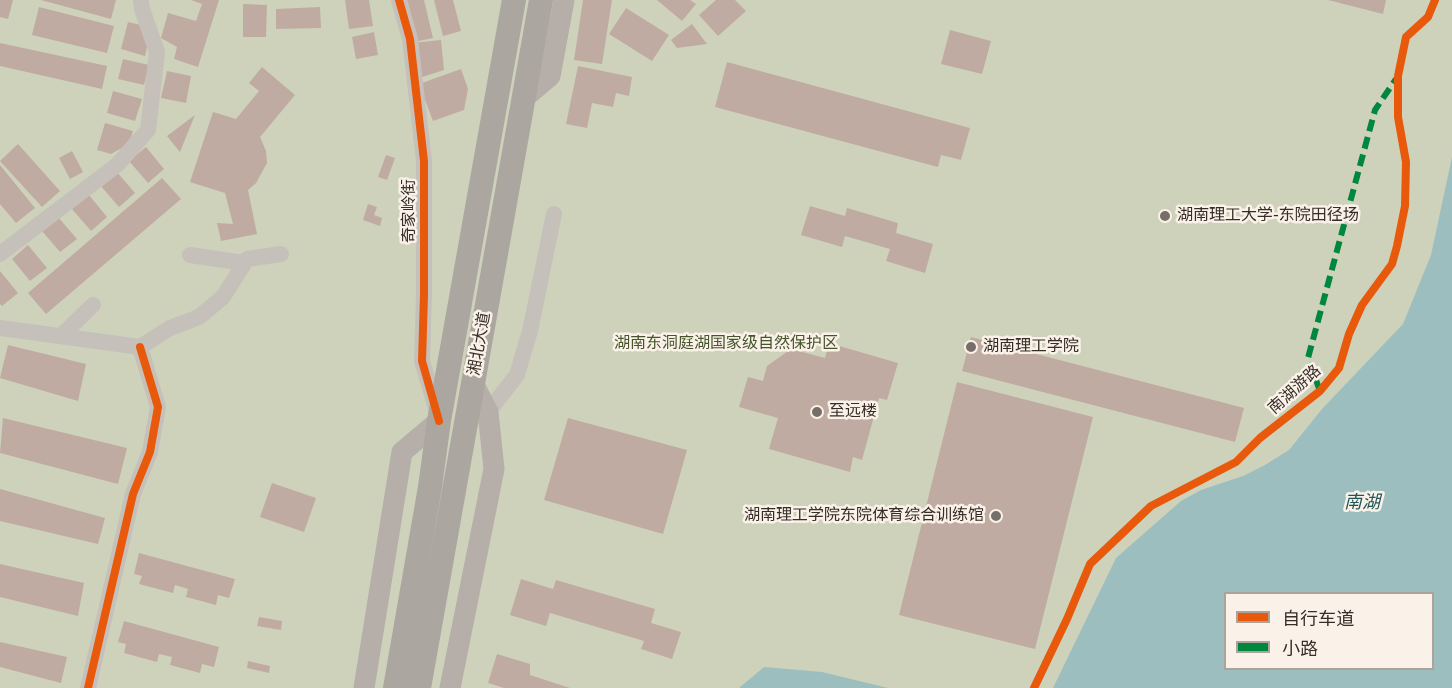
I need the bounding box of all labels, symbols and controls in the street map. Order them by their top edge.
street label: 奇家岭街 [400,179,420,243]
place label: 湖南理工大学-东院田径场 [1177,206,1359,226]
marker: 湖南理工大学-东院田径场 [1158,209,1172,223]
street label: 湘北大道 [465,311,495,377]
park label: 湖南东洞庭湖国家级自然保护区 [614,334,838,354]
place label: 湖南理工学院 [983,337,1079,357]
marker: 湖南理工学院 [964,340,978,354]
street label: 南湖游路 [1265,361,1325,419]
place label: 至远楼 [829,402,877,422]
marker: 至远楼 [810,405,824,419]
water label: 南湖 [1344,492,1380,514]
place label: 湖南理工学院东院体育综合训练馆 [744,506,984,526]
marker: 湖南理工学院东院体育综合训练馆 [989,509,1003,523]
legend [1224,592,1434,670]
text: 自行车道 [1282,608,1354,629]
text: 小路 [1282,638,1318,659]

